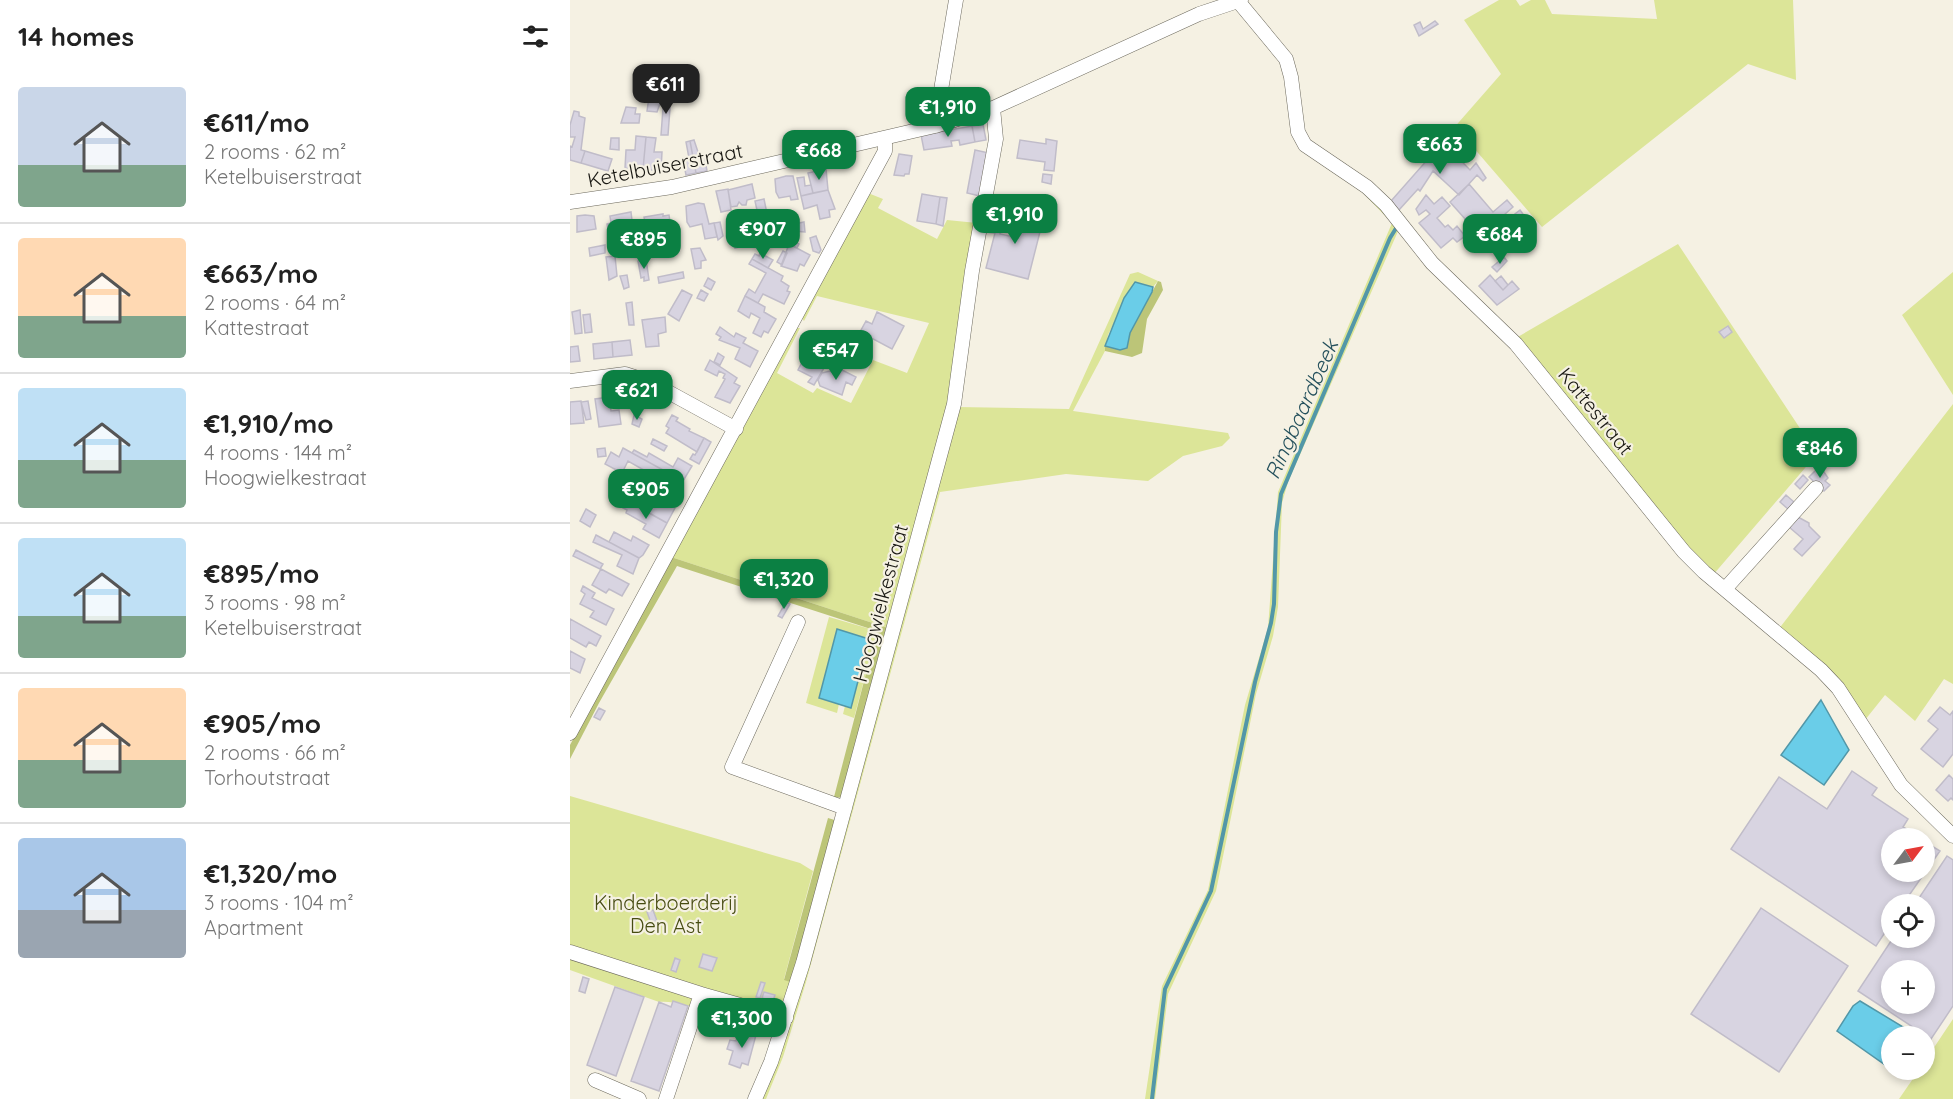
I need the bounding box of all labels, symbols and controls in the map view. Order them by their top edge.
text: 14 homes [18,20,134,53]
icon: filters [519,20,552,53]
pin: €611 [630,64,702,115]
text: €611 [647,71,685,96]
pin: €1,910 [899,87,997,138]
text: €1,910 [919,94,977,119]
text: €611/mo [204,106,309,139]
icon: home [66,111,138,183]
pin: €663 [1404,124,1476,175]
pin: €668 [783,130,855,181]
text: €663 [1417,131,1463,156]
text: €668 [796,137,842,162]
street label: Ketelbuiserstraat [585,138,745,192]
text: 2 rooms · 62 m² [204,139,346,164]
text: Ketelbuiserstraat [204,164,362,189]
pin: €1,910 [966,194,1064,245]
text: €1,910 [986,201,1044,226]
pin: €907 [727,209,799,260]
pin: €684 [1464,214,1536,265]
text: €907 [740,216,786,241]
pin: €895 [608,219,680,270]
text: €684 [1477,221,1523,246]
text: €895 [621,226,667,251]
text: €663/mo [204,257,318,290]
icon: home [66,262,138,334]
text: 2 rooms · 64 m² [204,290,346,315]
text: Kattestraat [204,315,309,340]
pin: €547 [800,330,872,381]
water label: Ringbaardbeek [1259,333,1344,483]
text: €547 [813,337,859,362]
street label: Kattestraat [1553,362,1639,460]
pin: €621 [601,370,673,421]
text: €621 [616,377,658,402]
text: €1,910/mo [204,407,333,440]
icon: home [66,412,138,484]
pin: €846 [1784,428,1856,479]
text: €846 [1797,435,1843,460]
text: 4 rooms · 144 m² [204,440,352,465]
text: Hoogwielkestraat [204,465,367,490]
pin: €905 [610,469,682,520]
text: €905 [622,476,670,501]
street label: Hoogwielkestraat [847,521,913,685]
text: €895/mo [204,557,319,590]
pin: €1,320 [735,559,833,610]
icon: home [66,562,138,634]
text: €1,320 [754,566,814,591]
text: 3 rooms · 98 m² [204,590,346,615]
text: Ketelbuiserstraat [204,615,362,640]
text: €905/mo [204,707,321,740]
icon: home [66,712,138,784]
text: 2 rooms · 66 m² [204,740,346,765]
text: Torhoutstraat [204,765,330,790]
north arrow [1881,828,1935,882]
map controls [1881,828,1935,1080]
text: €1,320/mo [204,857,337,890]
icon: home [66,862,138,934]
text: 3 rooms · 104 m² [204,890,354,915]
park label: Kinderboerderij Den Ast [594,890,738,938]
button: locate [1881,894,1935,948]
text: Apartment [204,915,304,940]
button: + [1881,960,1935,1014]
pin: €1,300 [693,998,791,1049]
text: €1,300 [711,1005,773,1030]
button: − [1881,1026,1935,1080]

